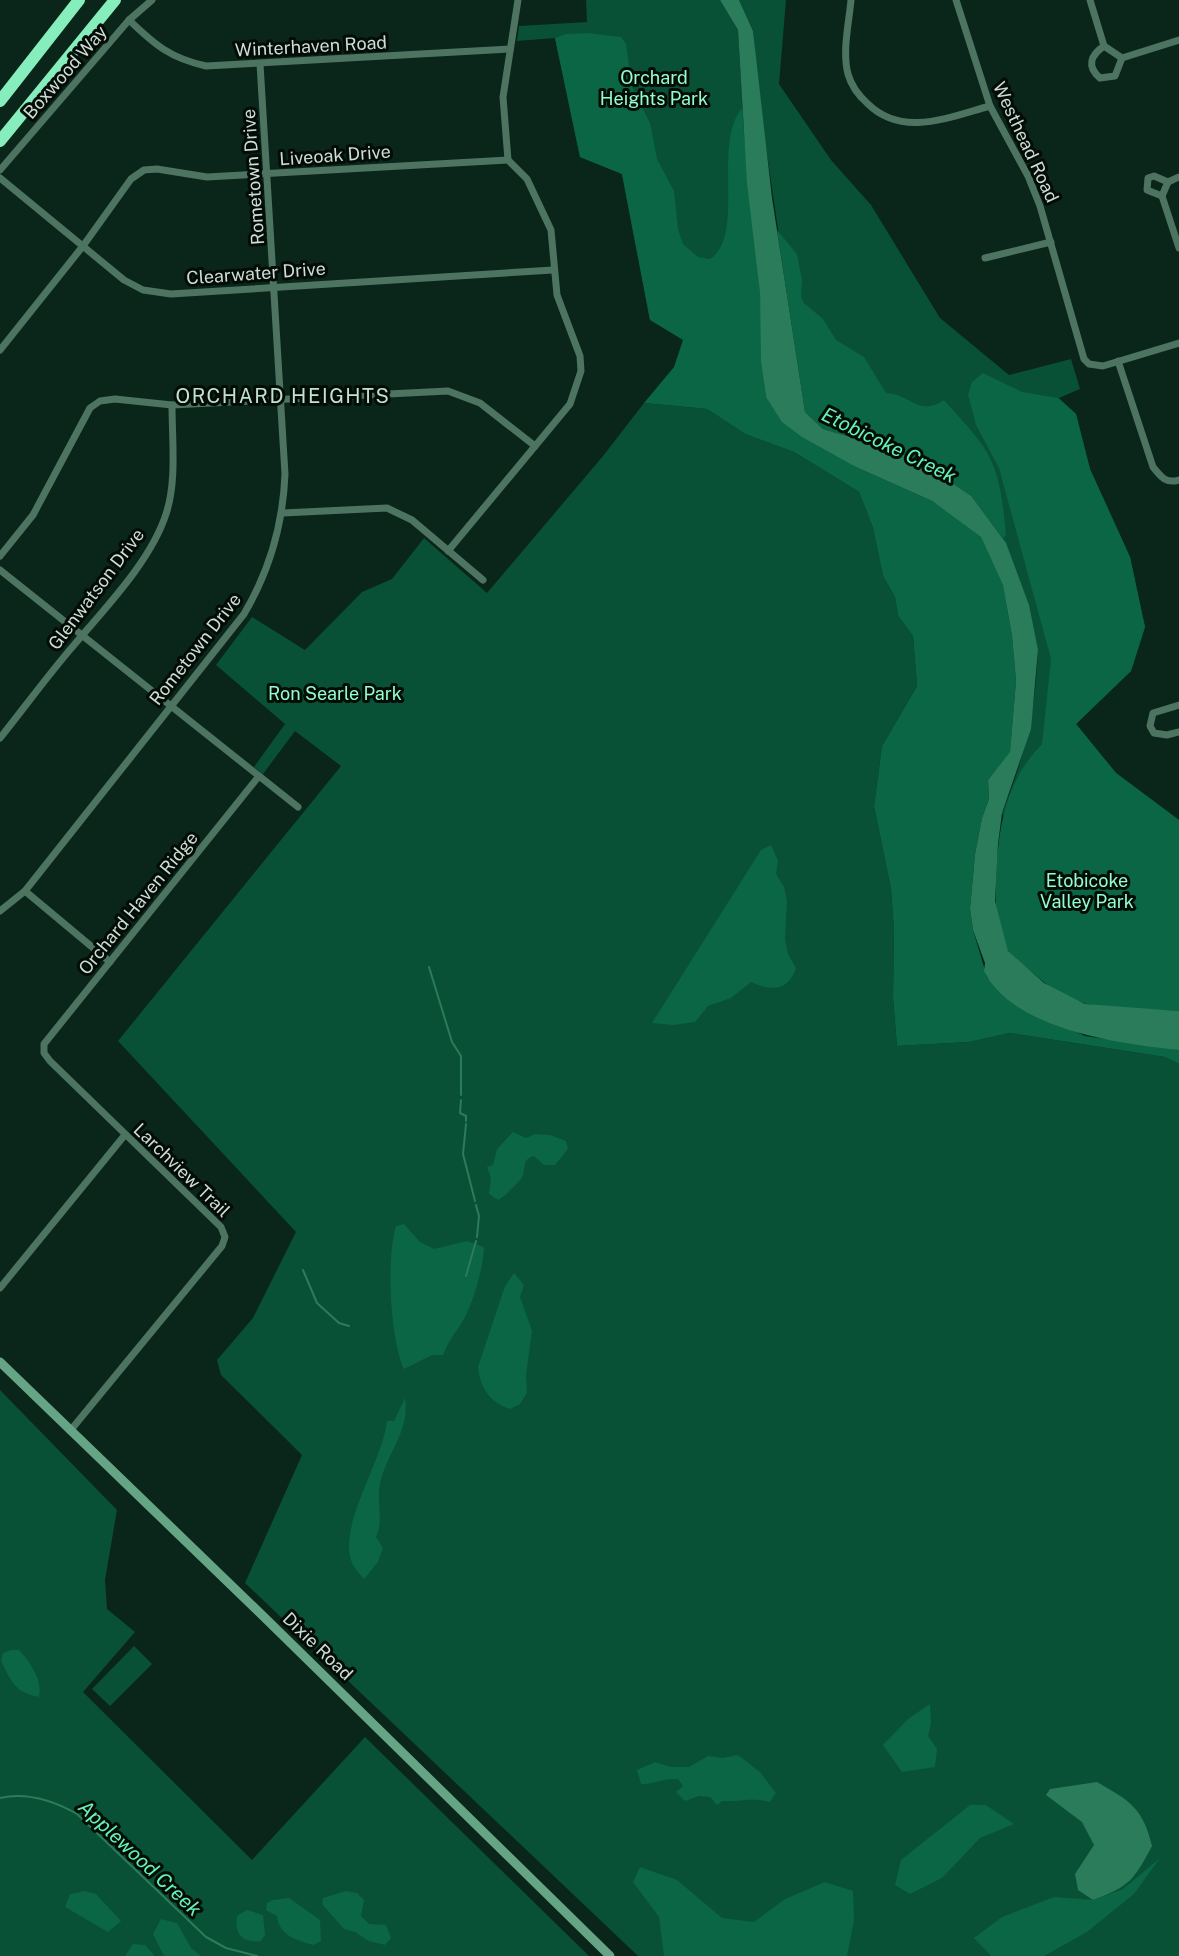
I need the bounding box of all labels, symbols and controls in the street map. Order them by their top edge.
street label: Boxwood Way [19,21,111,123]
street label: Winterhaven Road [234,32,388,60]
park label: Orchard Heights Park [600,67,708,109]
street label: Westhead Road [989,78,1063,206]
street label: Rometown Drive [238,108,268,246]
street label: Liveoak Drive [279,141,391,169]
street label: Clearwater Drive [186,258,326,288]
district label: ORCHARD HEIGHTS [176,384,390,408]
water label: Etobicoke Creek [818,402,960,488]
street label: Glenwatson Drive [44,524,148,654]
street label: Rometown Drive [145,589,245,709]
park label: Ron Searle Park [268,683,402,704]
street label: Orchard Haven Ridge [74,827,202,979]
park label: Etobicoke Valley Park [1040,870,1134,912]
street label: Larchview Trail [130,1119,234,1221]
street label: Dixie Road [279,1608,357,1684]
water label: Applewood Creek [74,1795,206,1921]

